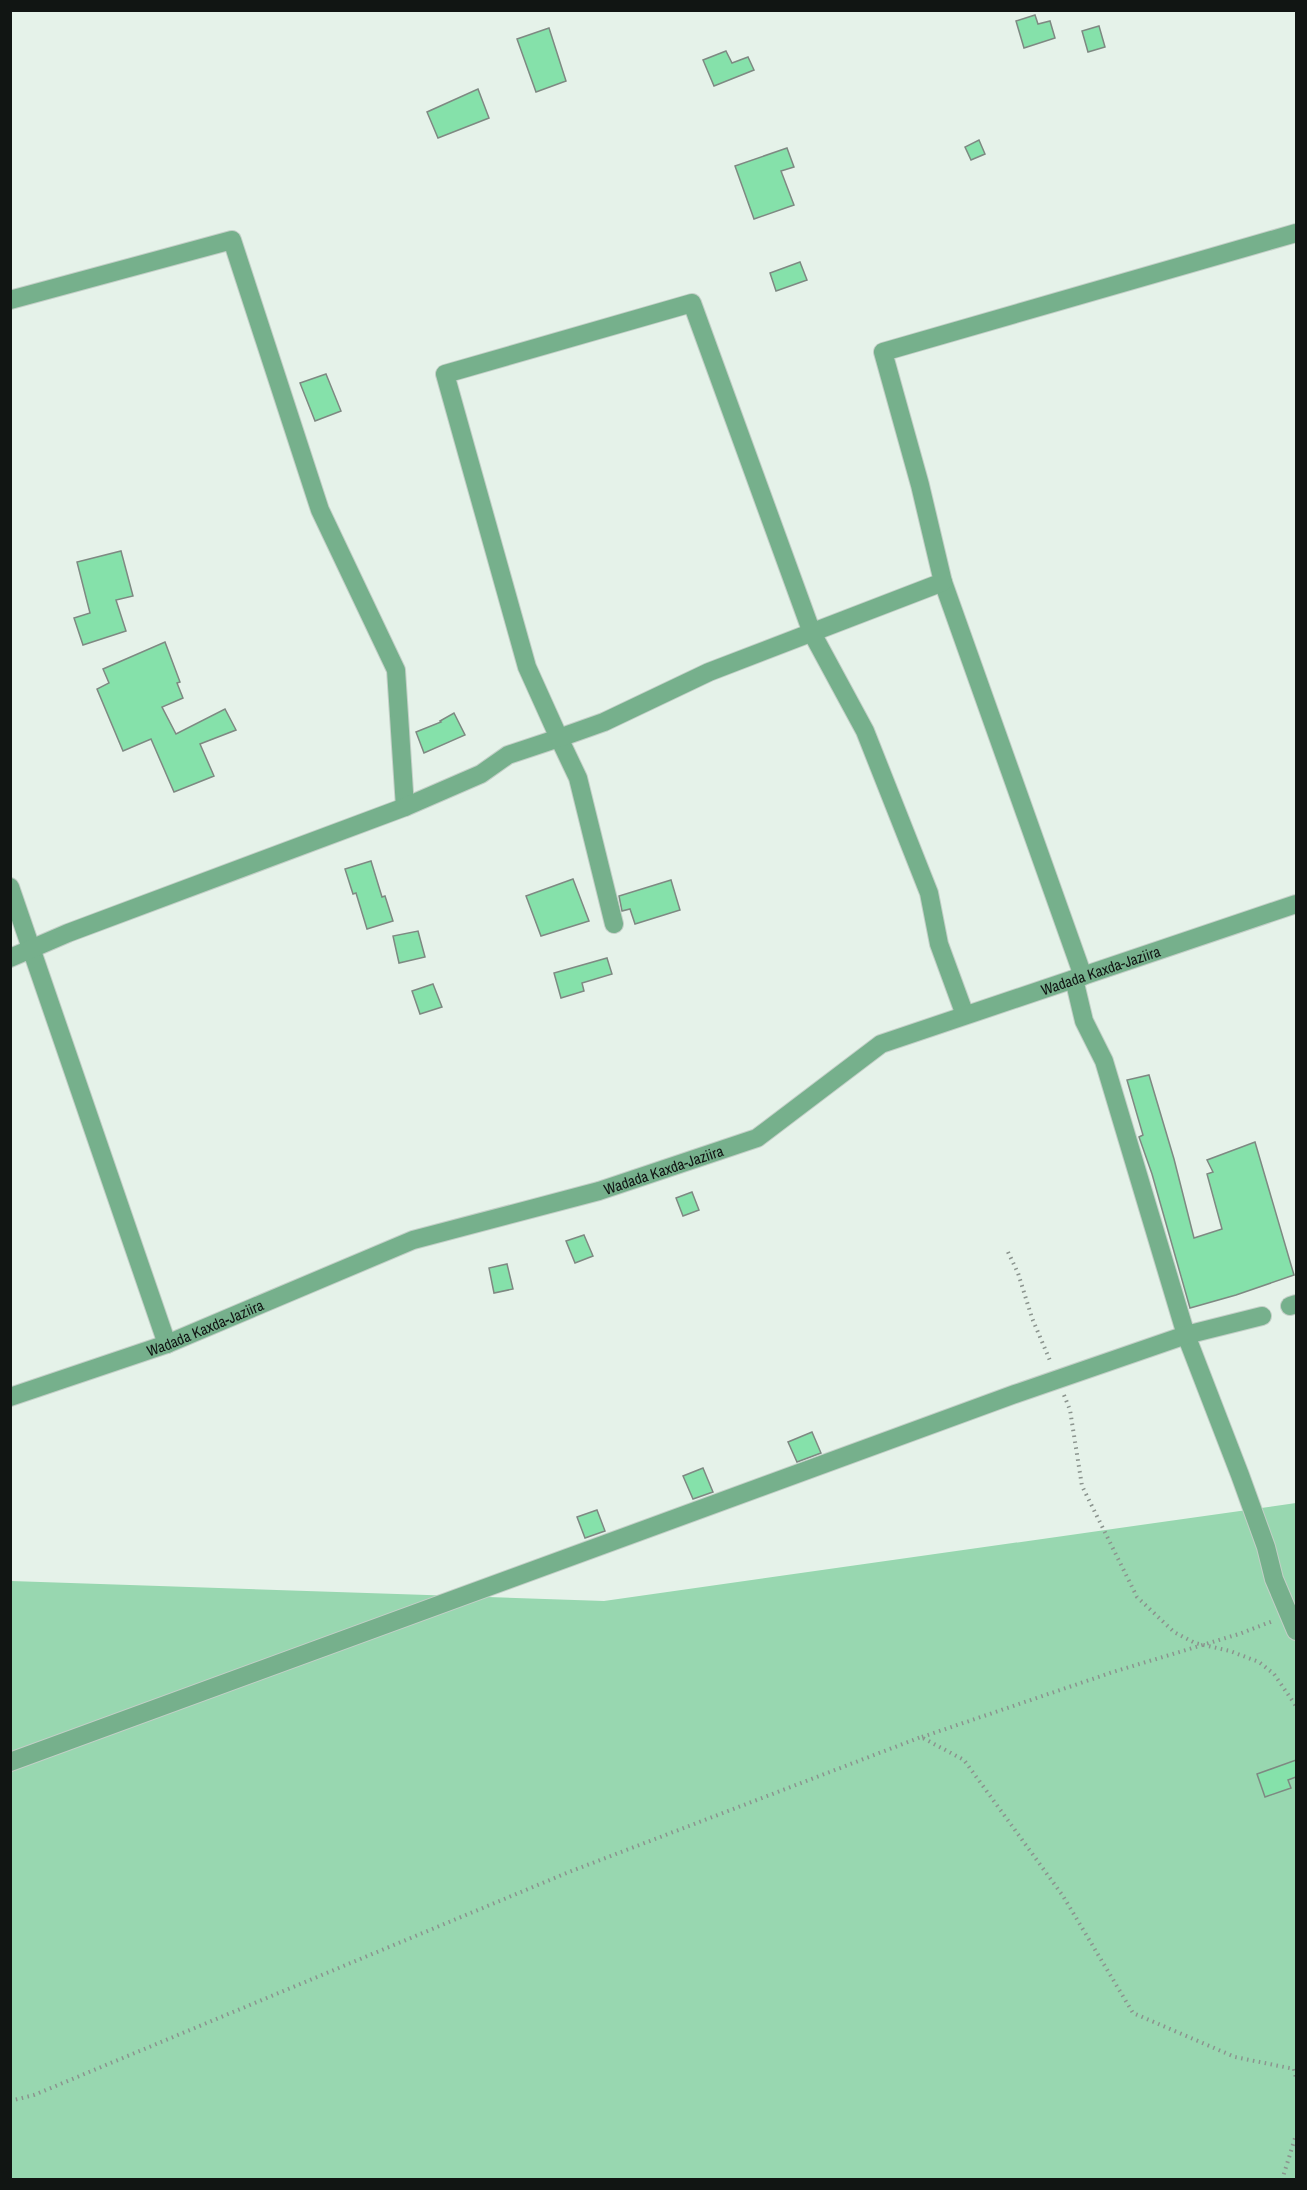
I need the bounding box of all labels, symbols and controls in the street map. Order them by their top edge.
street label: Wadada Kaxda-Jaziira [1038,940,1163,1000]
street label: Wadada Kaxda-Jaziira [601,1140,726,1199]
street label: Wadada Kaxda-Jaziira [144,1294,267,1361]

